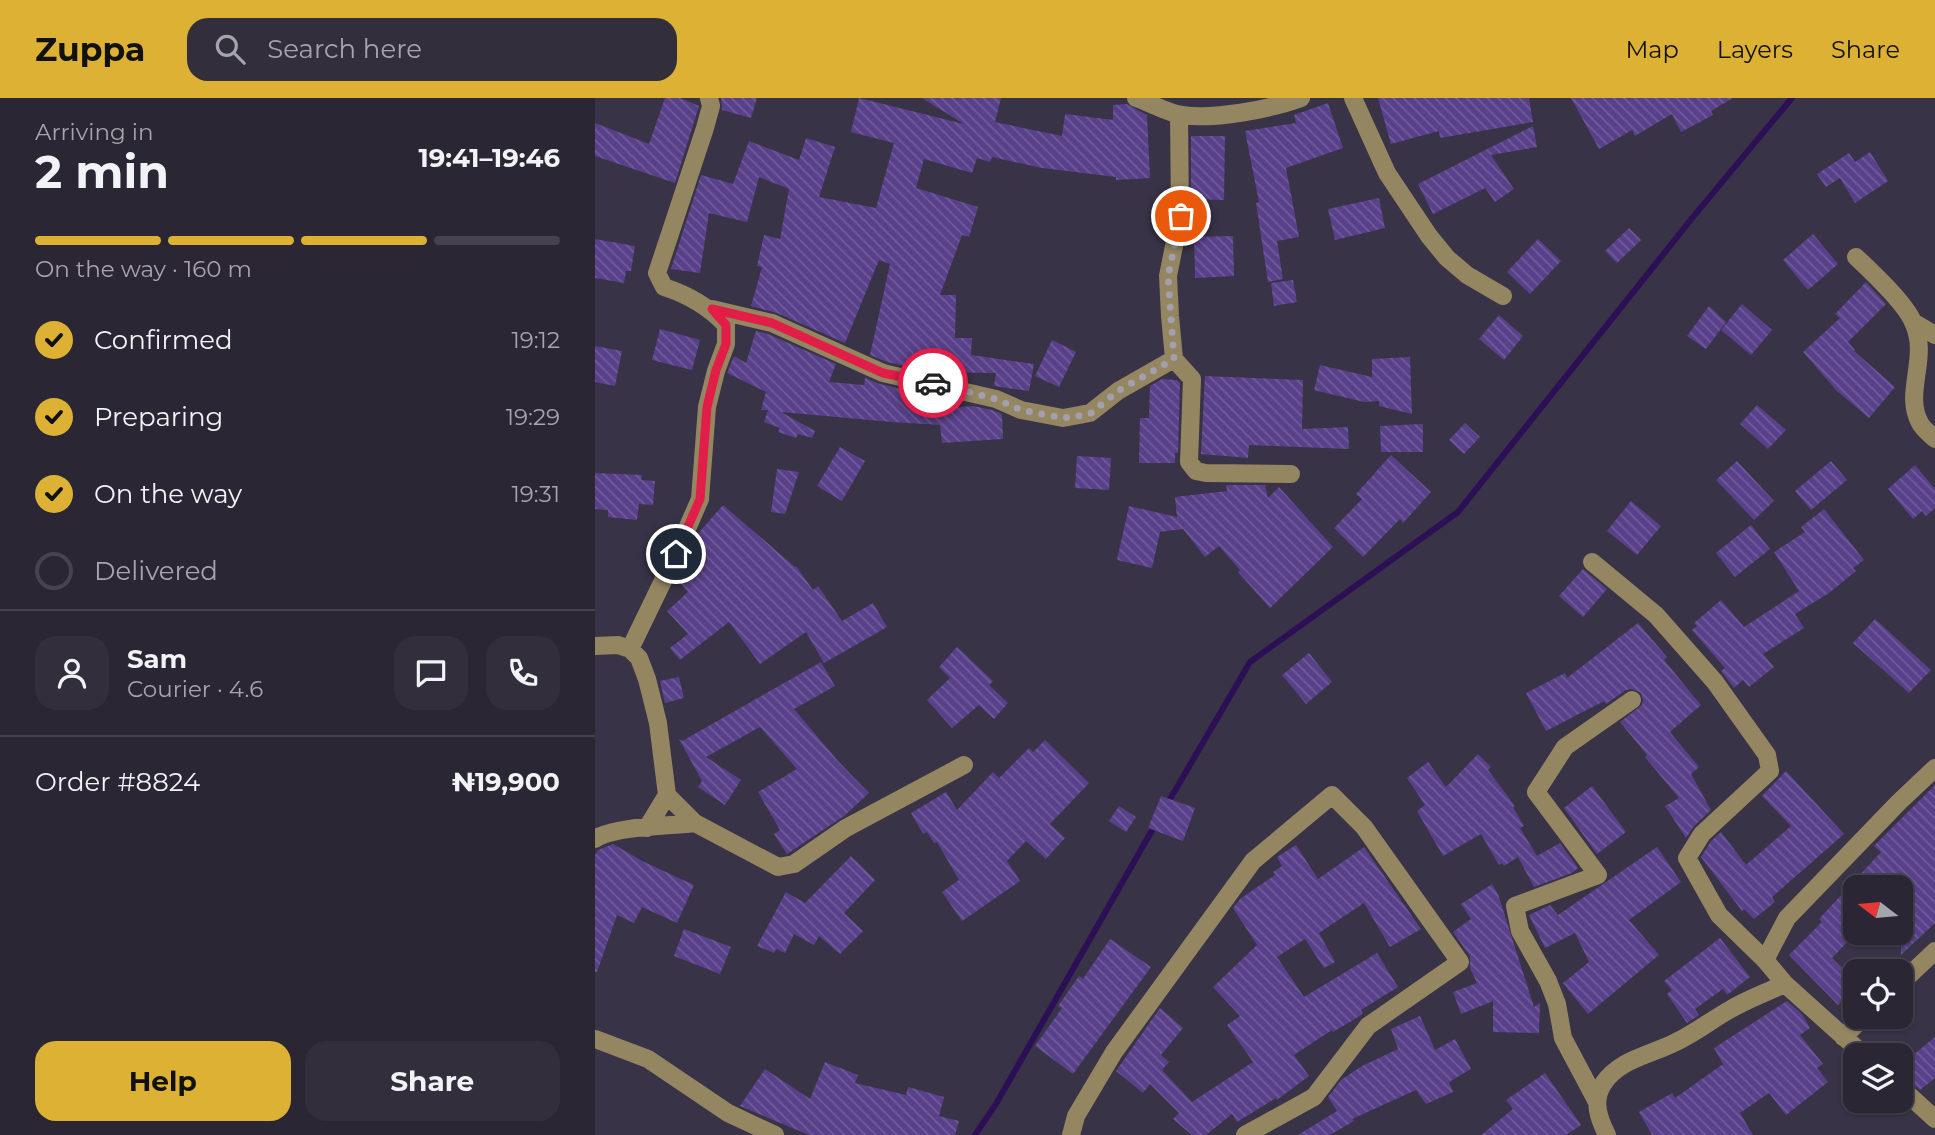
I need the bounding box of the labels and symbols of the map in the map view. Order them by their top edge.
pin [1151,186,1211,246]
courier [898,348,968,418]
pin [646,524,706,584]
north arrow [1843,875,1913,945]

